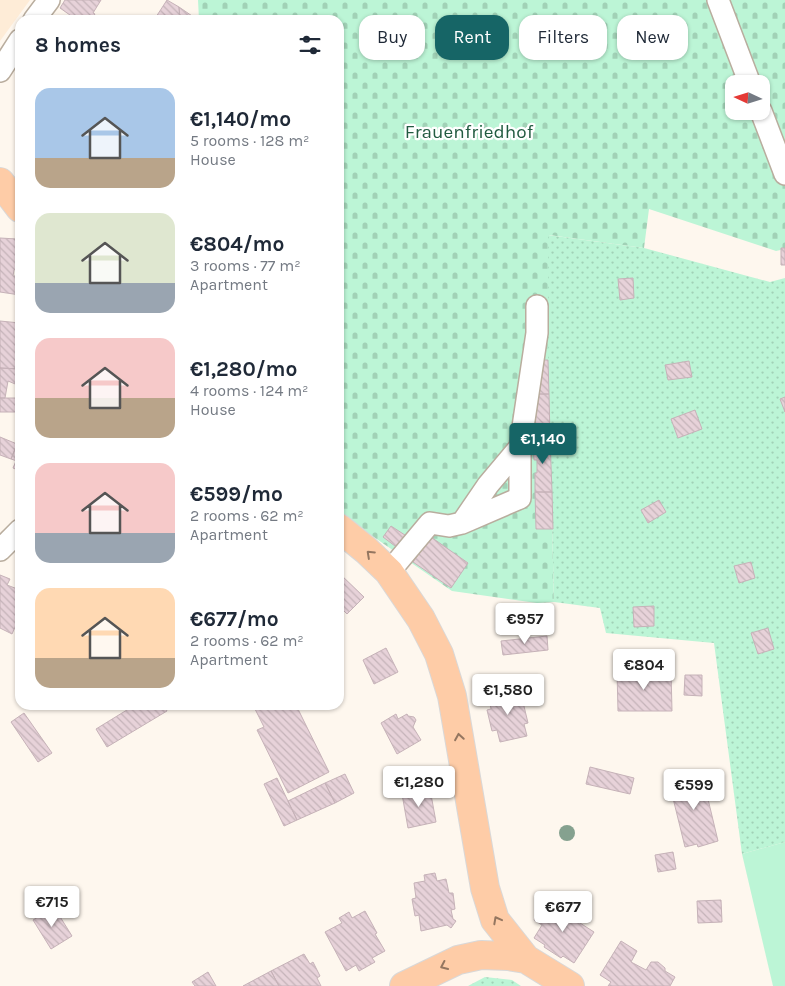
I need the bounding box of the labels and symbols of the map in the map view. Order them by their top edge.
north arrow [725,75,770,120]
park label: Frauenfriedhof [405,121,534,143]
pin: €1,140 [502,422,584,465]
one-way arrow [366,551,375,560]
pin: €957 [495,602,555,645]
pin: €804 [614,648,674,691]
pin: €1,580 [467,674,549,716]
one-way arrow [455,732,465,741]
pin: €1,280 [378,766,460,808]
pin: €599 [664,768,724,811]
pin: €715 [22,886,82,928]
pin: €677 [533,890,593,933]
one-way arrow [493,917,503,926]
one-way arrow [440,960,449,971]

